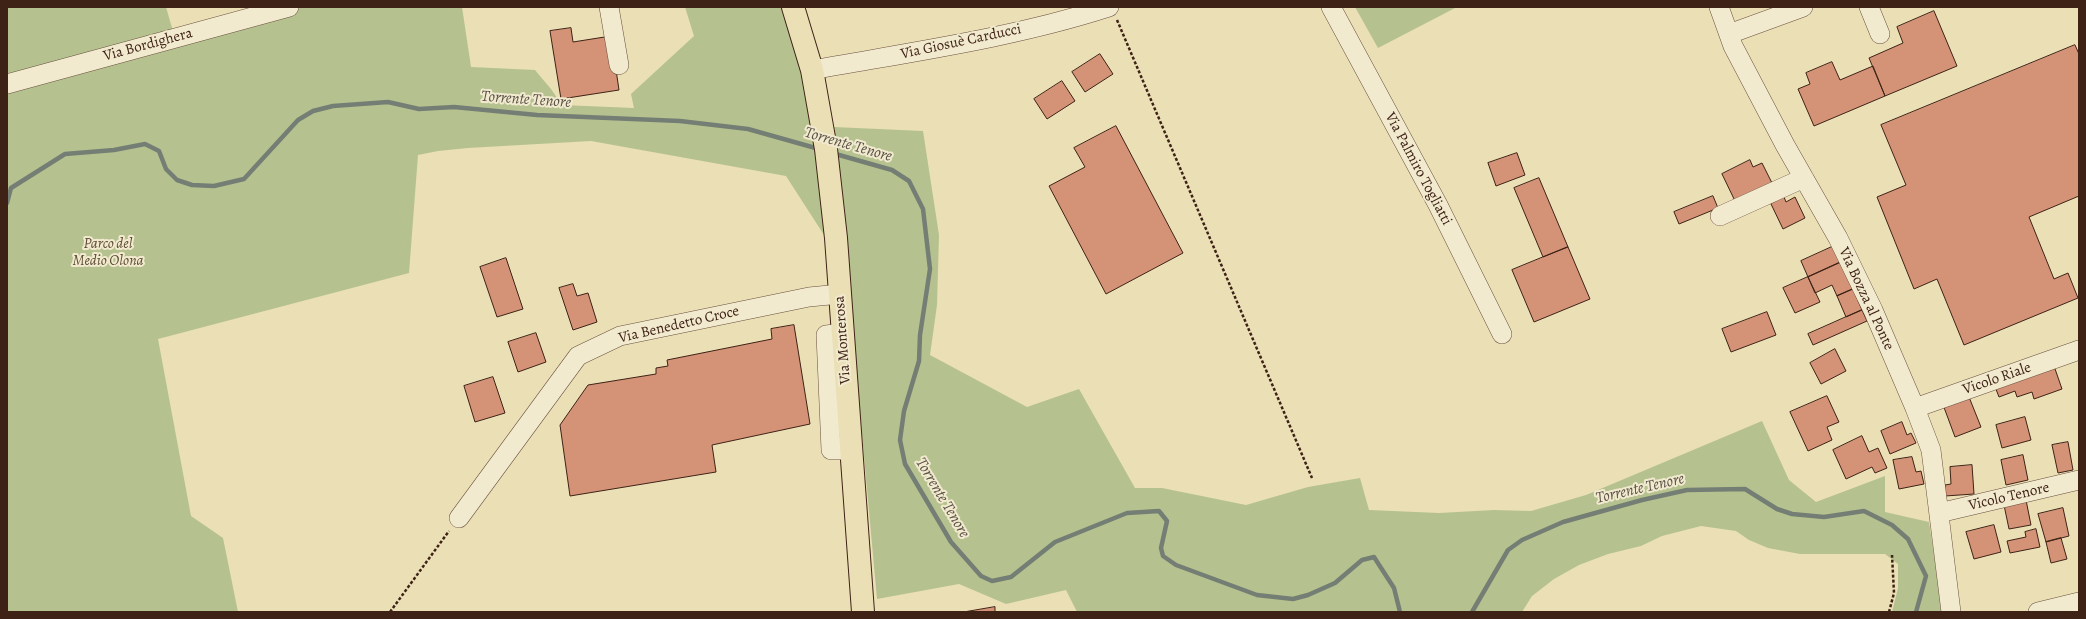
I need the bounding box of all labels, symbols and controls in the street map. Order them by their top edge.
street label: Via Giosuè Carducci [899,20,1023,64]
street label: Via Bordighera [101,24,195,66]
water label: Torrente Tenore [480,87,572,113]
street label: Via Palmiro Togliatti [1381,109,1455,229]
water label: Torrente Tenore [802,123,894,167]
park label: Parco del Medio Olona [73,235,143,270]
street label: Via Bozza al Ponte [1834,245,1898,353]
street label: Via Monterosa [831,295,855,385]
street label: Via Benedetto Croce [617,302,741,348]
street label: Vicolo Riale [1960,359,2034,399]
water label: Torrente Tenore [911,454,973,542]
water label: Torrente Tenore [1594,470,1686,508]
street label: Vicolo Tenore [1967,479,2051,515]

